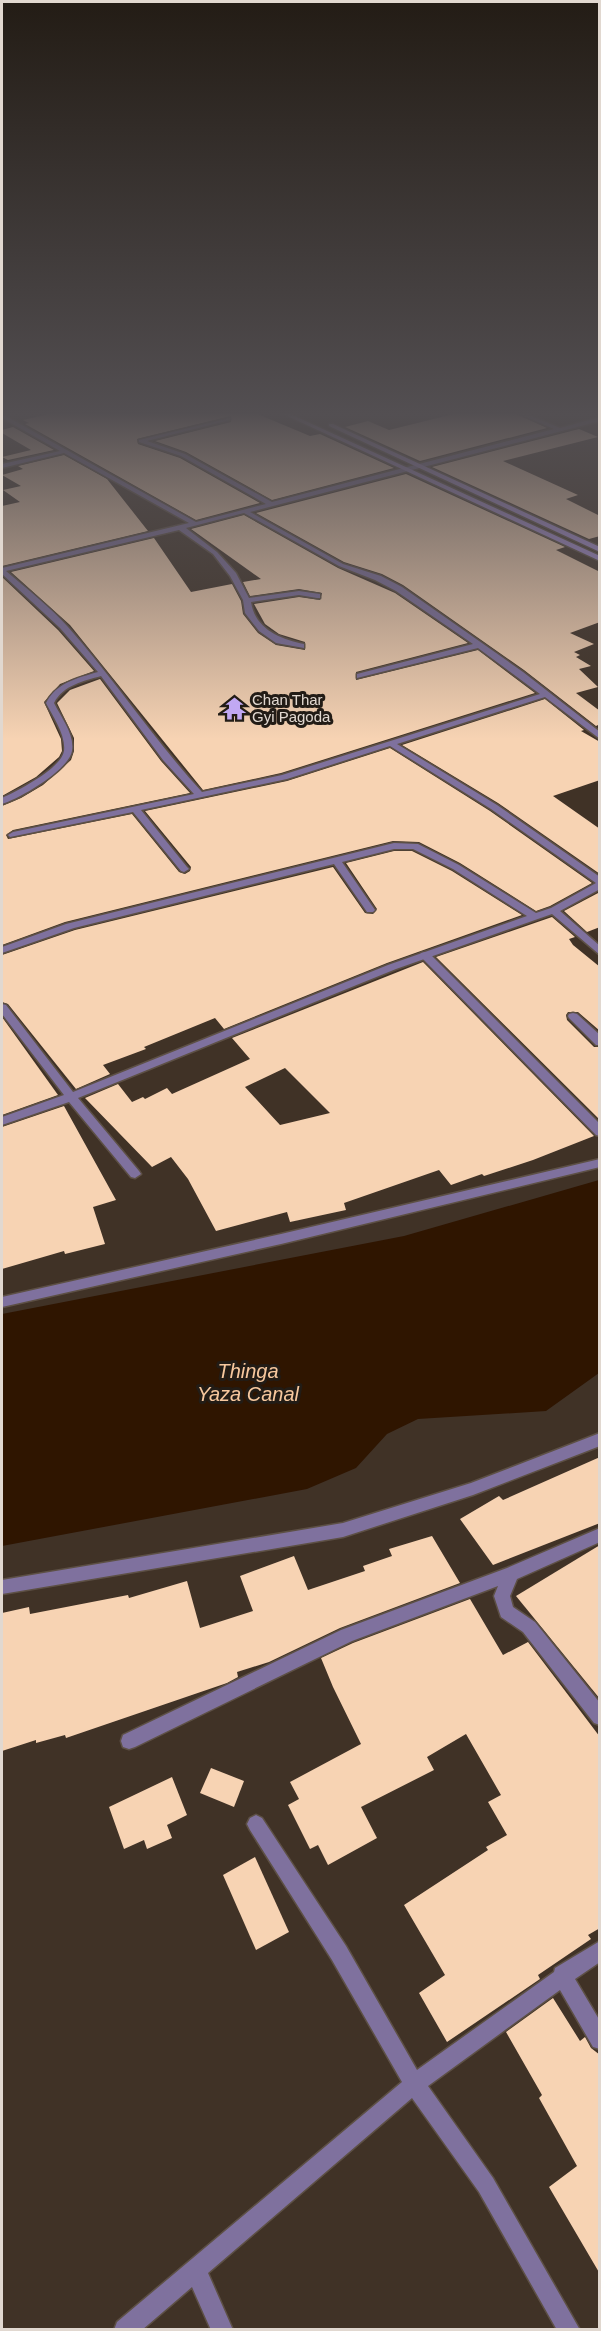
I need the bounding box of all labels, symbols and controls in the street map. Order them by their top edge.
place label: Chan Thar Gyi Pagoda [252,691,331,725]
temple icon: Chan Thar Gyi Pagoda [221,695,247,721]
water label: Thinga Yaza Canal [197,1360,300,1405]

